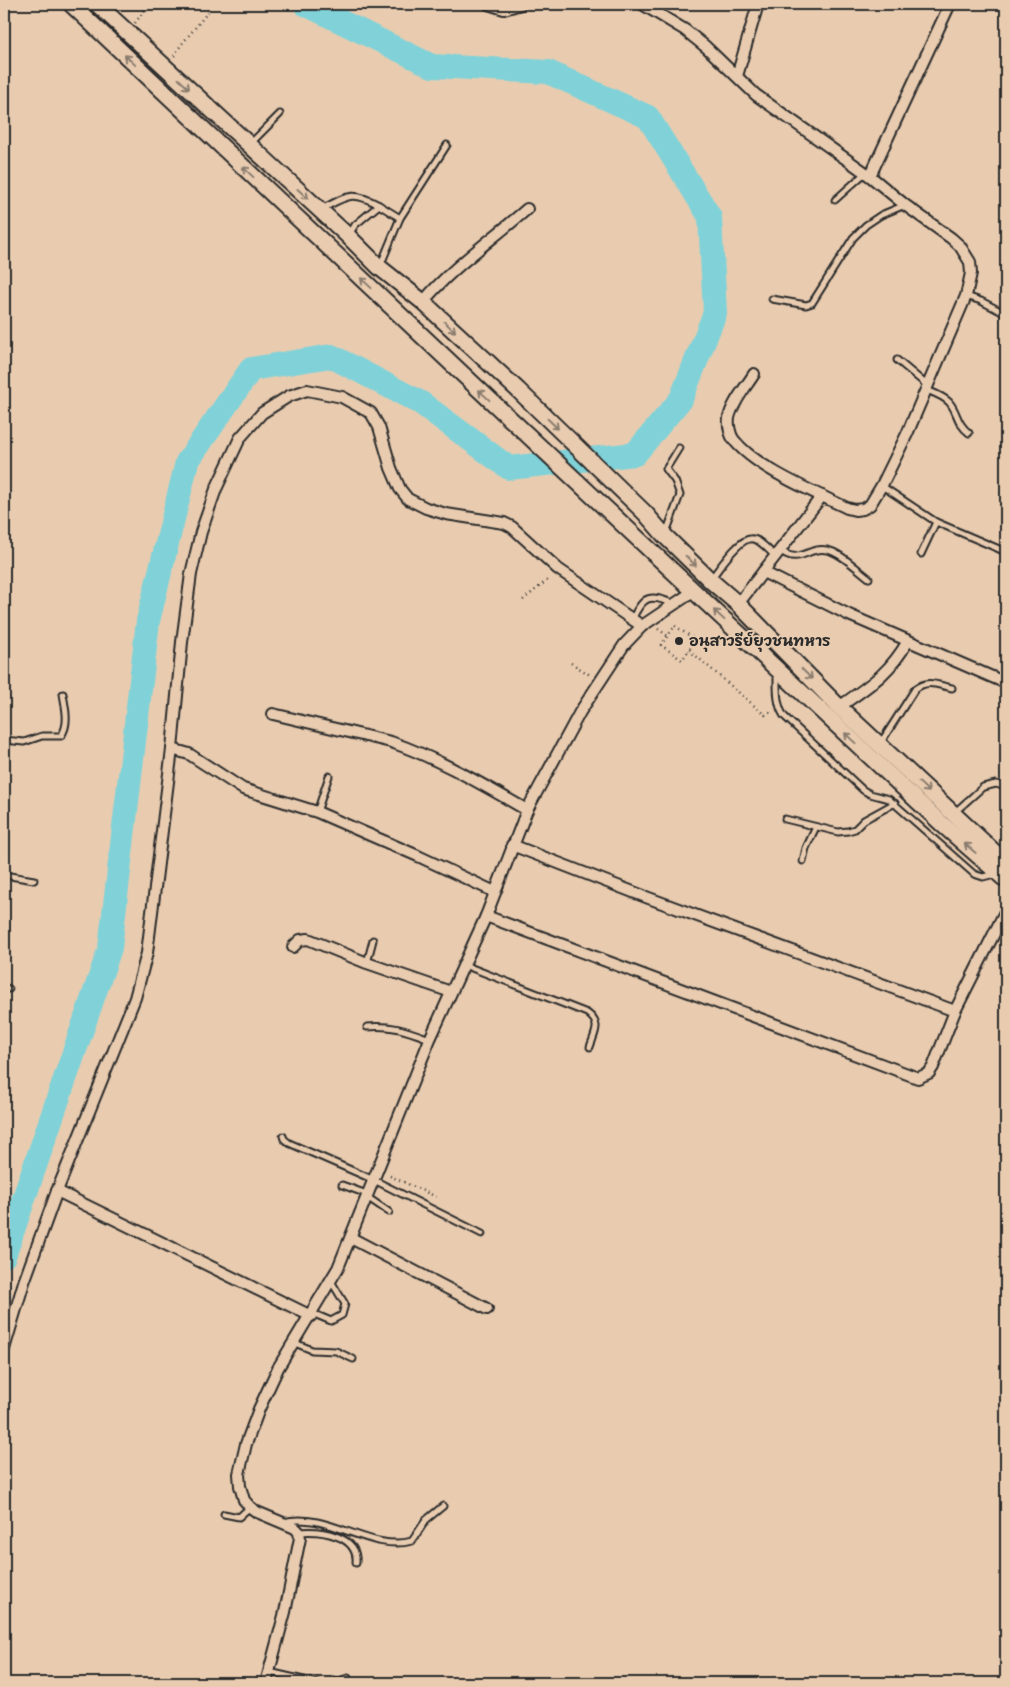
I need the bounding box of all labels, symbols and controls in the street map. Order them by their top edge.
one-way arrow [124,54,137,66]
one-way arrow [178,78,190,90]
one-way arrow [242,166,255,178]
one-way arrow [297,188,310,200]
one-way arrow [360,277,373,289]
one-way arrow [443,321,456,333]
one-way arrow [478,389,491,401]
one-way arrow [546,418,559,430]
one-way arrow [684,555,697,567]
one-way arrow [712,609,725,621]
place label: อนุสาวรีย์ยุวชนทหาร [689,630,831,654]
marker: อนุสาวรีย์ยุวชนทหาร [673,635,685,647]
one-way arrow [801,668,813,681]
one-way arrow [844,732,856,744]
one-way arrow [918,781,931,793]
one-way arrow [963,842,976,854]

